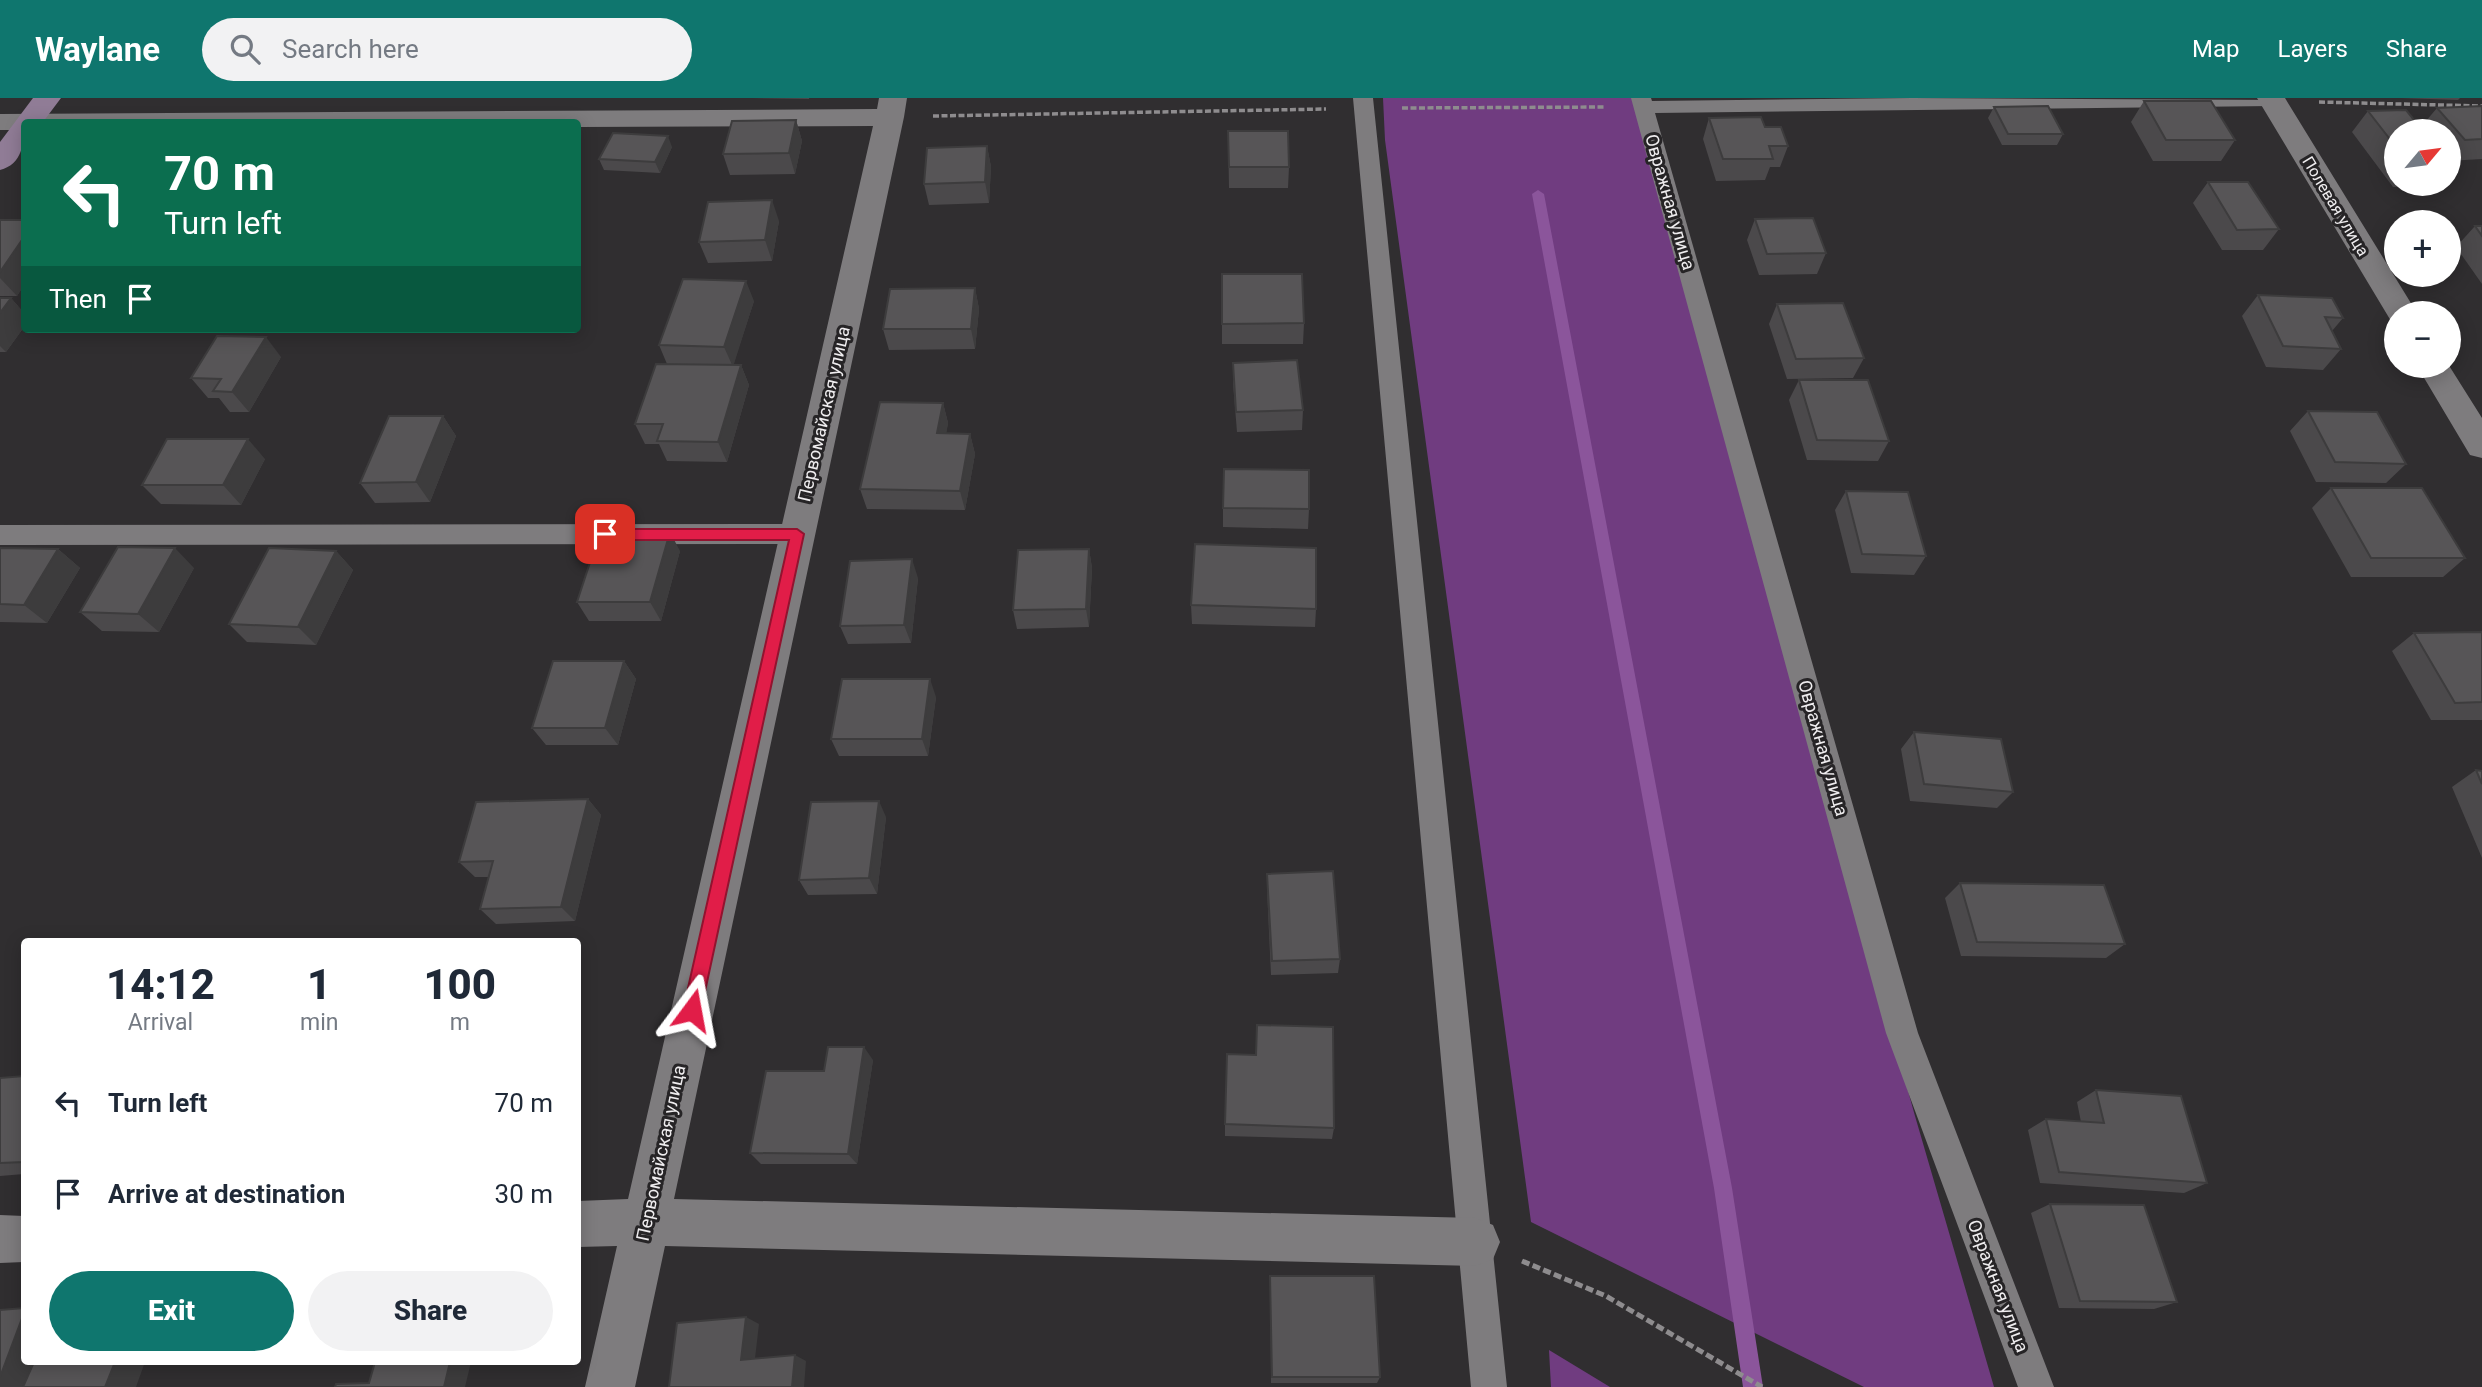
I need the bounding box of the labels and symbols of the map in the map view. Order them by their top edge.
north arrow [2384,119,2460,196]
street label: Овражная улица [1641,132,1700,272]
street label: Полевая улица [2298,153,2373,259]
street label: Первомайская улица [793,324,854,504]
pin [575,504,635,564]
street label: Овражная улица [1794,678,1853,818]
position arrow [655,973,729,1047]
street label: Первомайская улица [632,1063,689,1243]
street label: Овражная улица [1964,1217,2033,1355]

